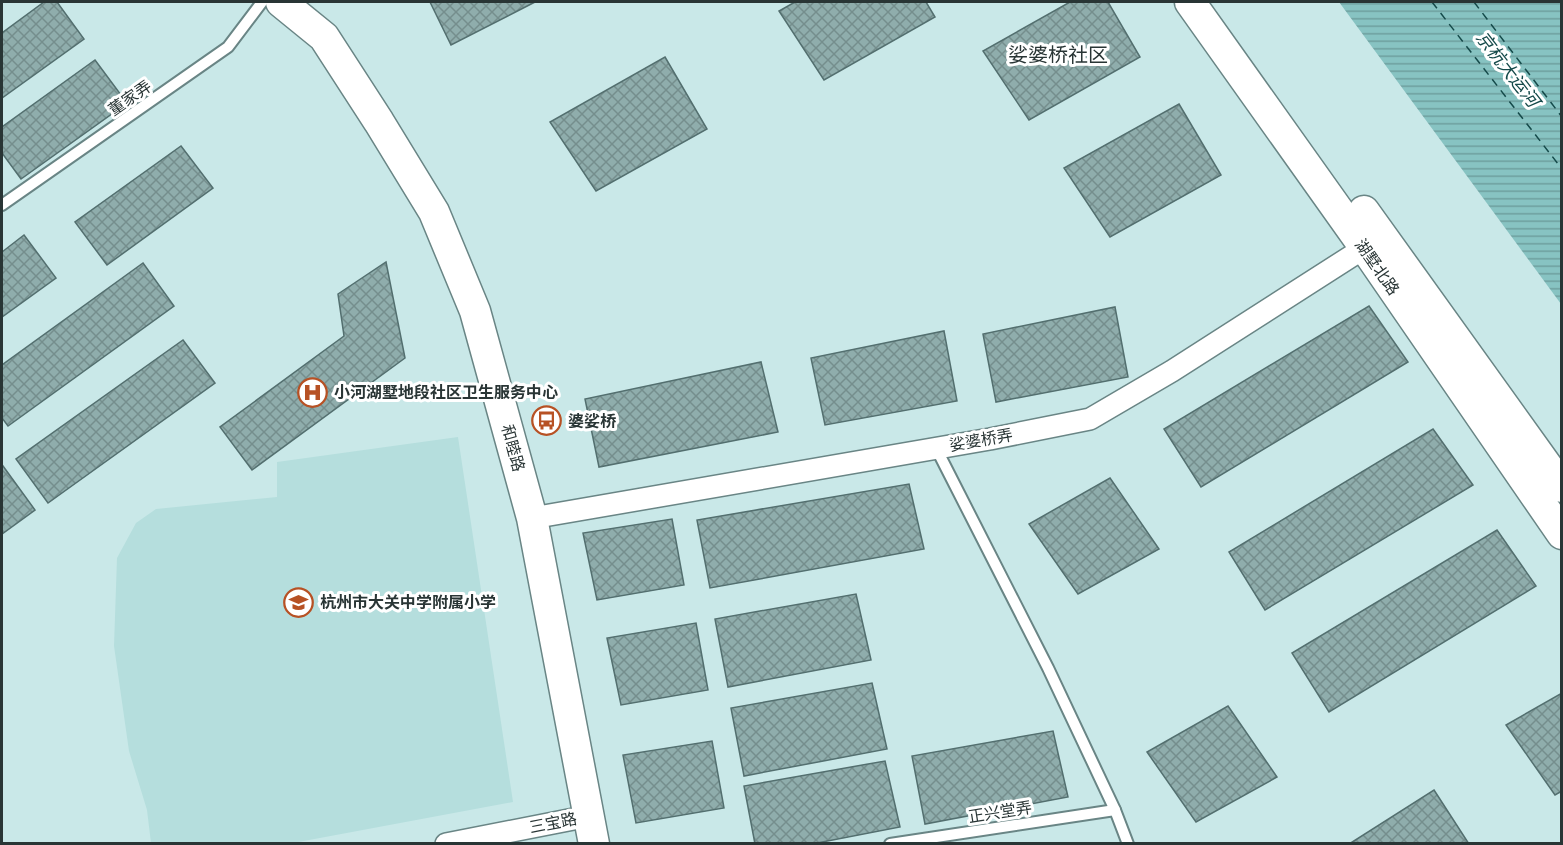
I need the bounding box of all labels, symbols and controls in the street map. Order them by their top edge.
water label: 京杭大运河 [1472,27,1546,113]
district label: 娑婆桥社区 [1008,43,1108,67]
street label: 董家弄 [105,76,155,120]
street label: 湖墅北路 [1351,235,1403,299]
hospital icon: 小河湖墅地段社区卫生服务中心 [297,376,329,408]
place label: 小河湖墅地段社区卫生服务中心 [334,383,558,402]
bus stop icon: 婆娑桥 [531,405,563,437]
place label: 婆娑桥 [568,412,617,431]
street label: 和睦路 [498,422,528,474]
street label: 娑婆桥弄 [948,425,1014,455]
school or university icon: 杭州市大关中学附属小学 [283,586,315,618]
place label: 杭州市大关中学附属小学 [320,593,496,612]
street label: 正兴堂弄 [967,798,1033,826]
street label: 三宝路 [528,809,578,837]

